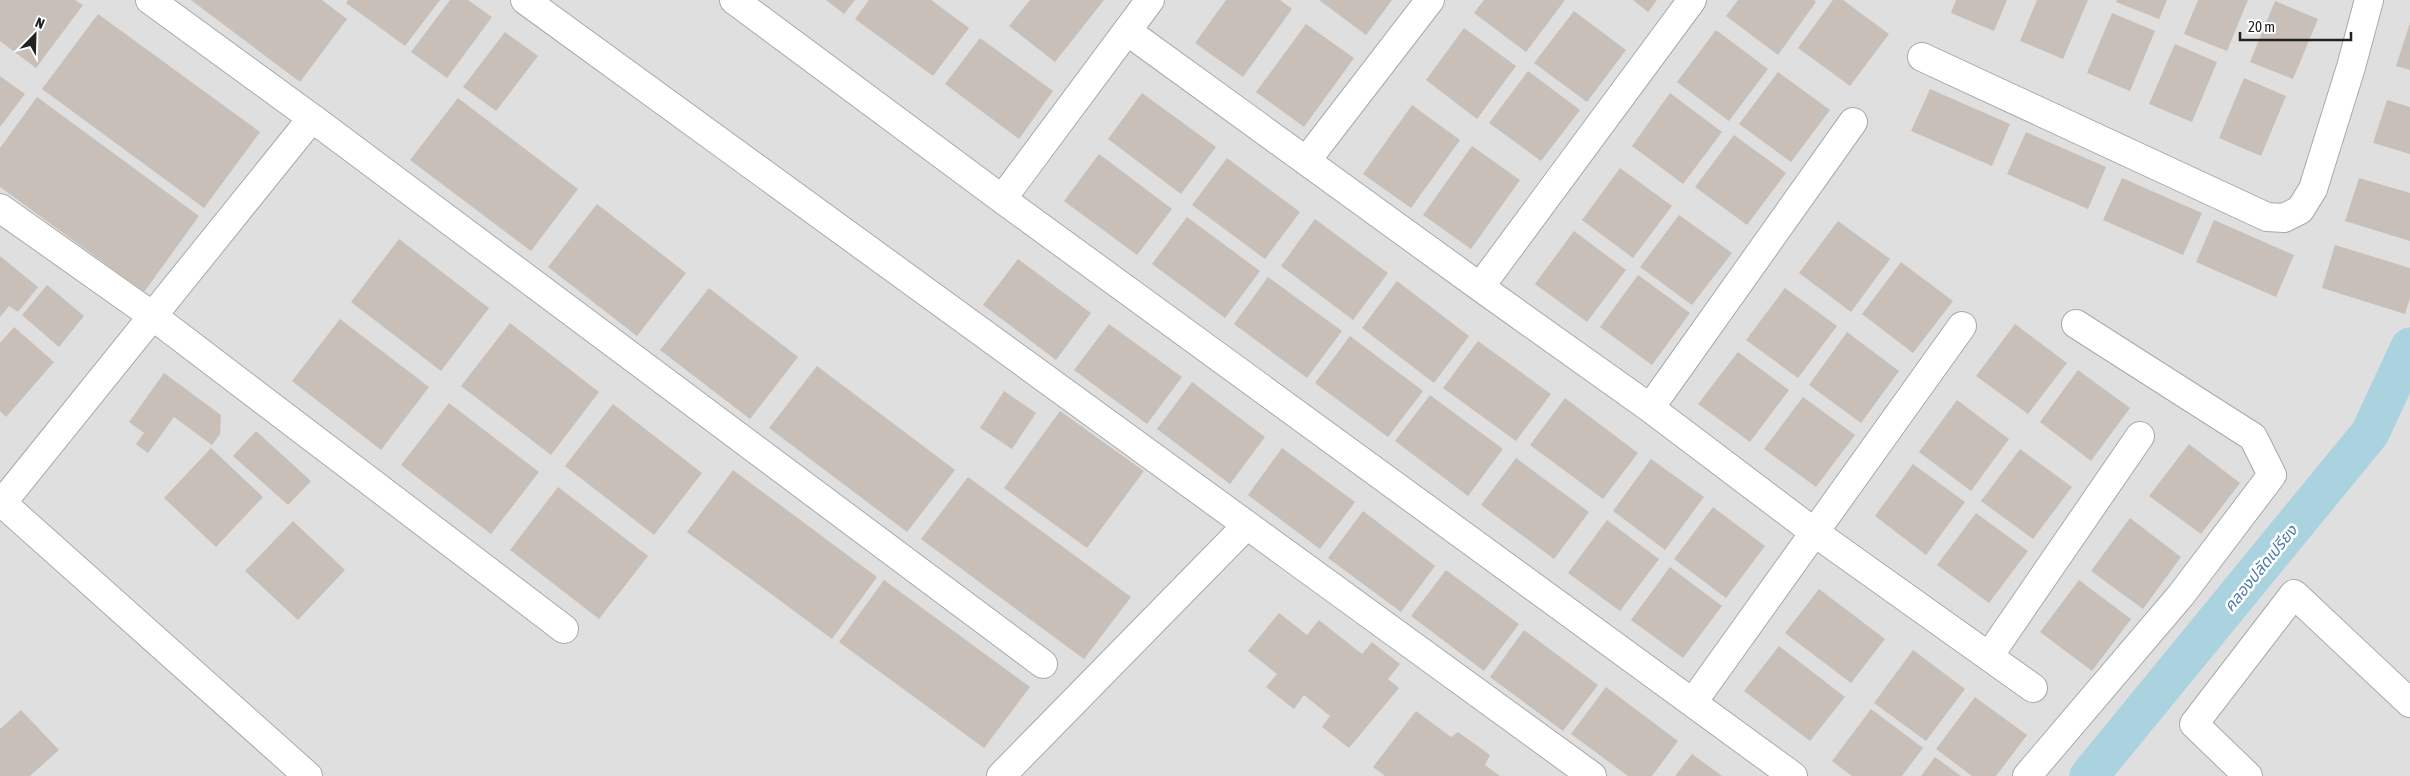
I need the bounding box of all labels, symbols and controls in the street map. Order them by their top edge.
north arrow [10,10,60,60]
scale bar [2240,10,2351,42]
text: N [33,14,47,32]
text: 20 m [2248,18,2275,35]
water label: คลองปลัดเปรียง [2220,520,2301,615]

